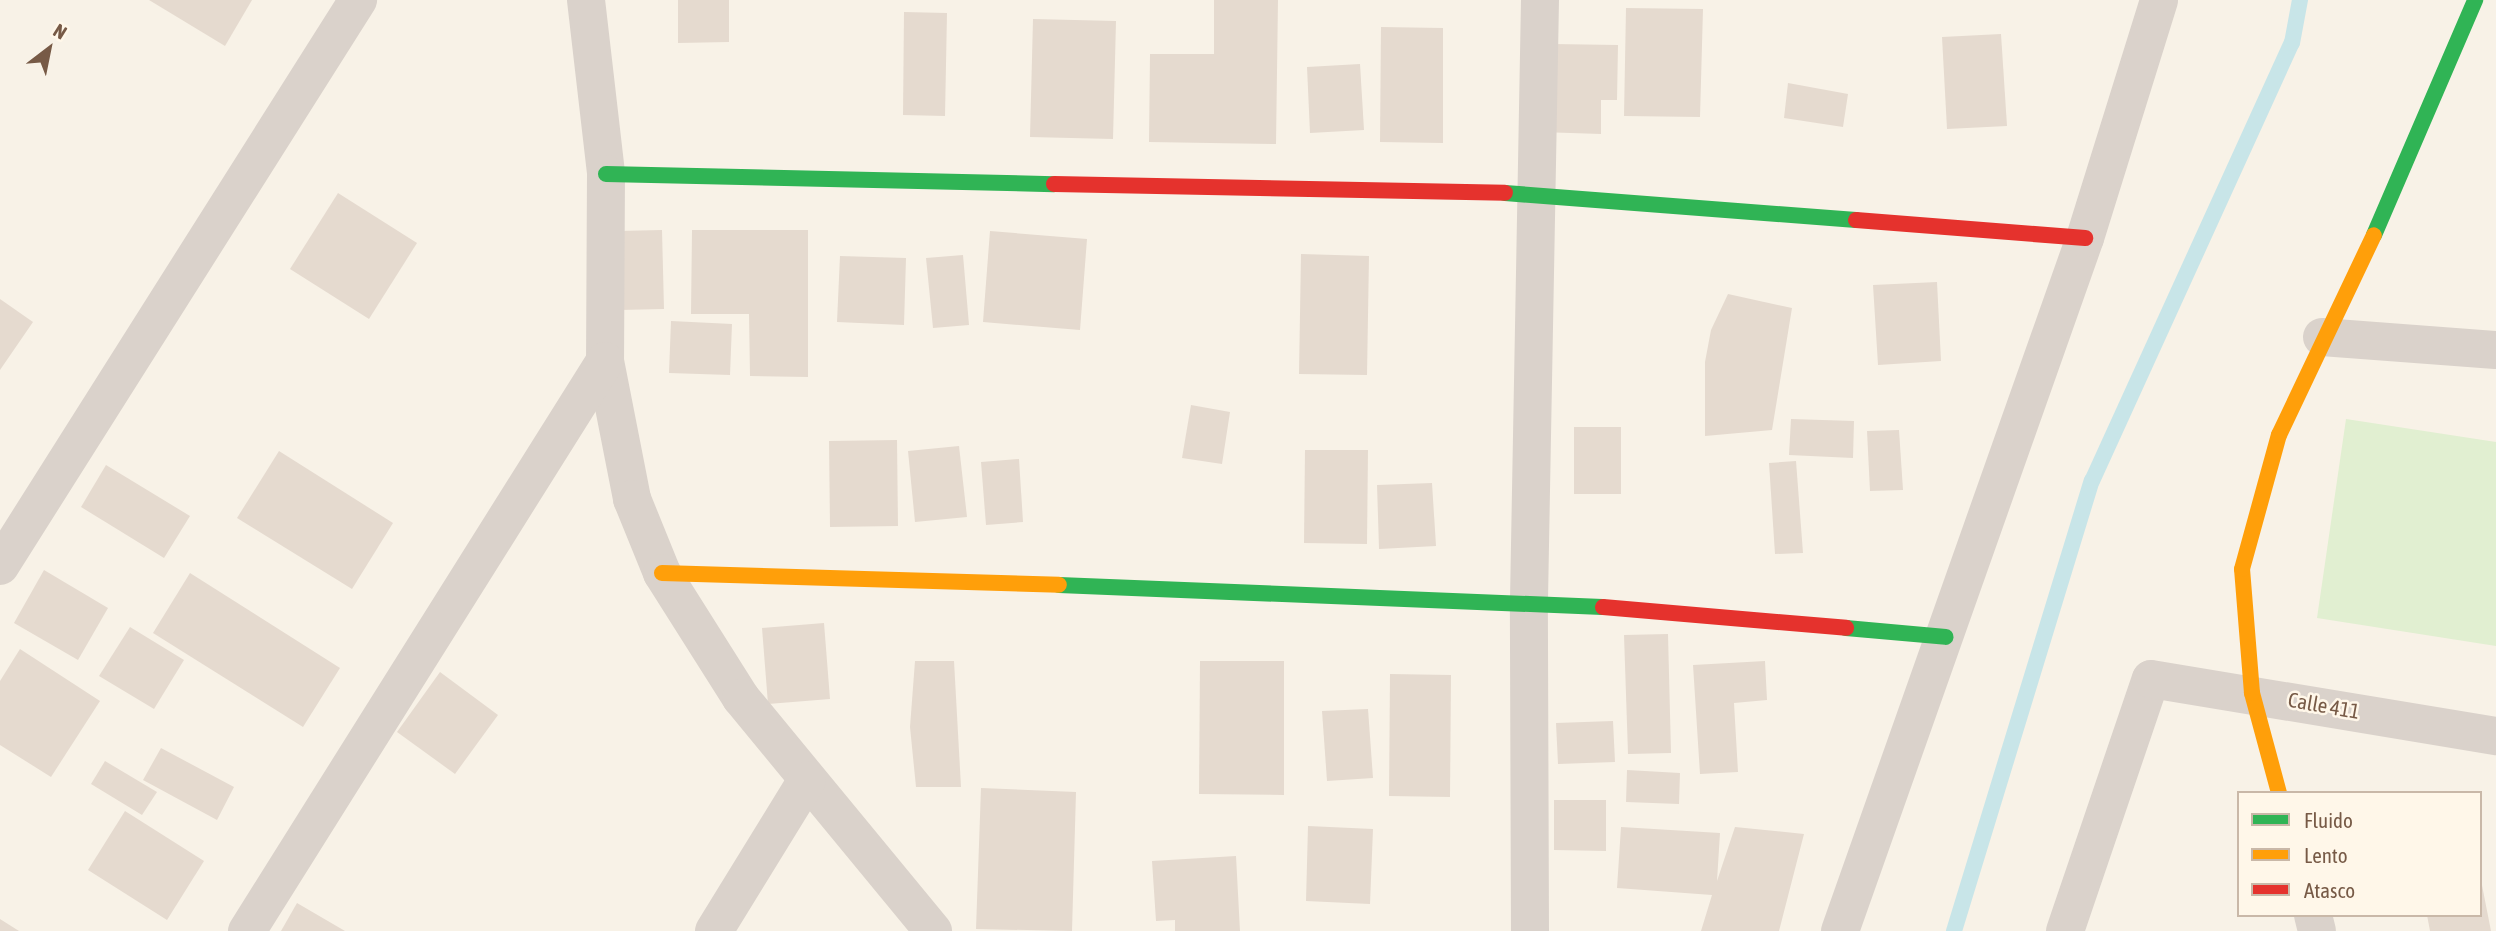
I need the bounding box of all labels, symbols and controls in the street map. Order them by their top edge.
north arrow [14,14,84,84]
text: N [50,19,71,43]
street label: Calle 411 [2286,686,2362,724]
legend [2237,791,2482,917]
text: Fluido [2304,808,2353,832]
text: Lento [2304,843,2348,867]
text: Atasco [2304,878,2355,902]

